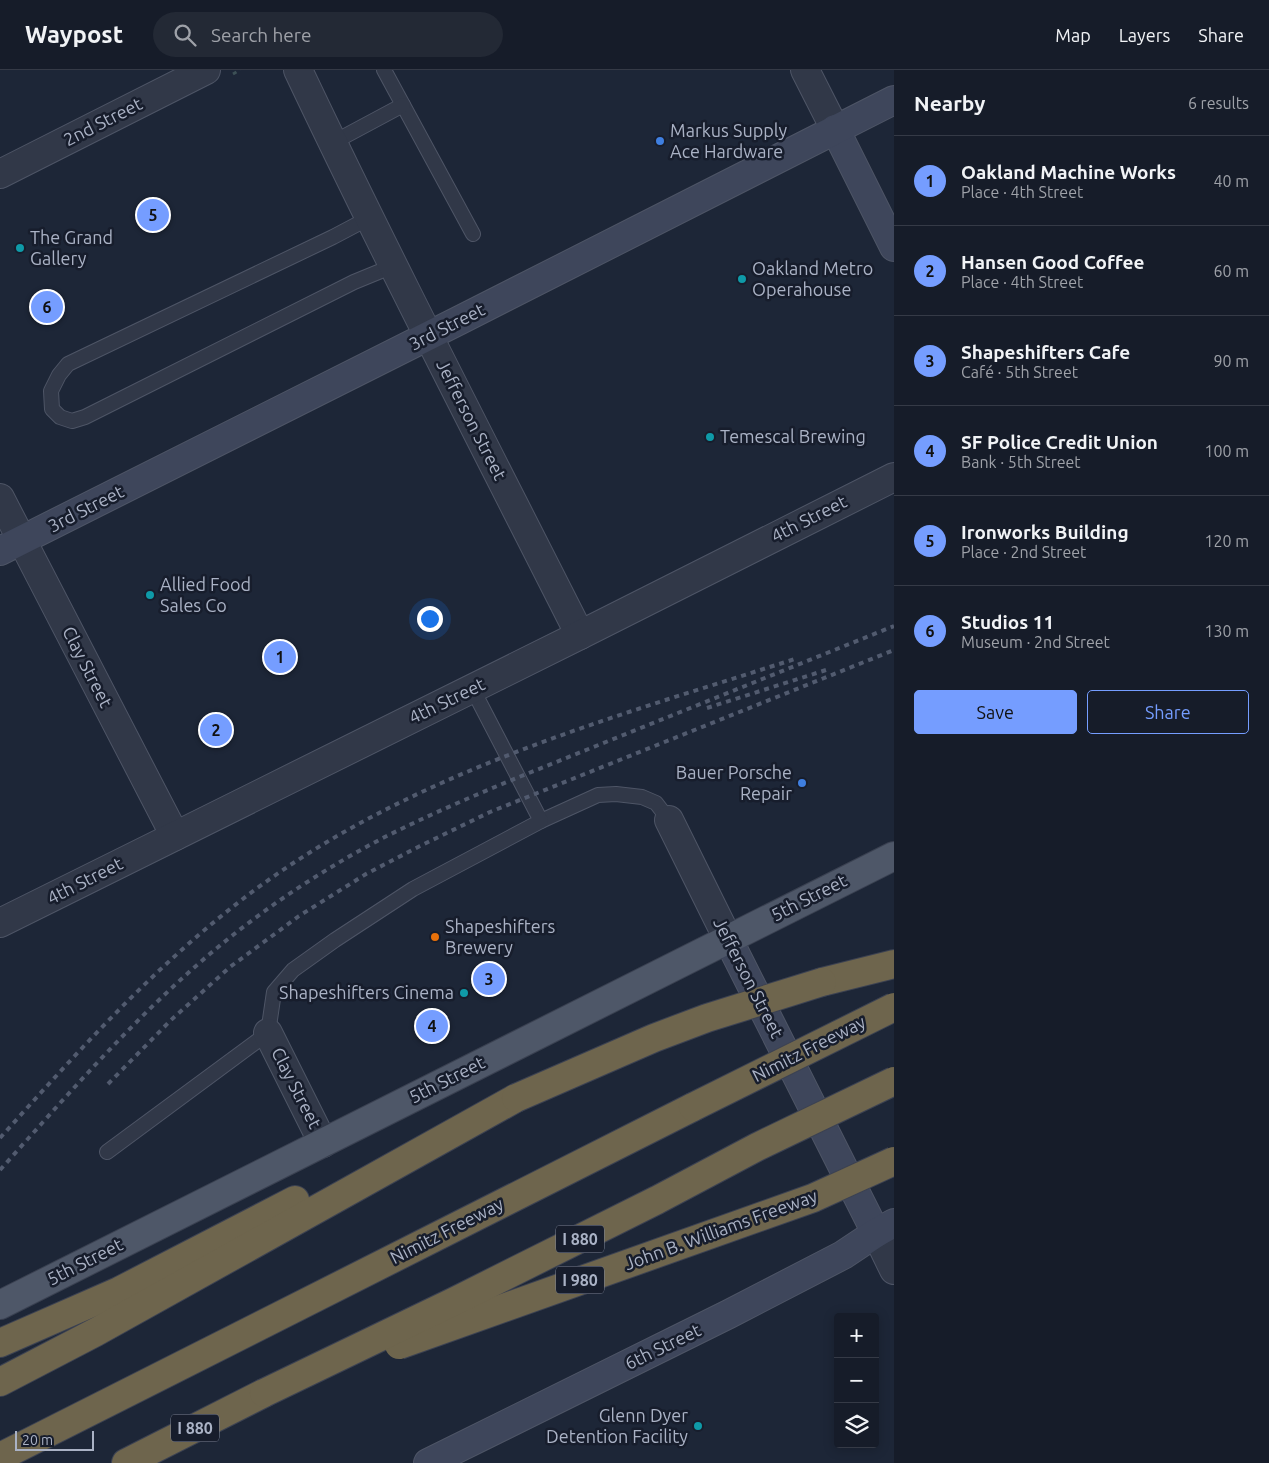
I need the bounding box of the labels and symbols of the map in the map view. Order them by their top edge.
street label: 2nd Street [60,93,145,149]
place label: Markus Supply Ace Hardware [670,120,787,161]
marker: Markus Supply Ace Hardware [654,135,666,147]
pin: 5 [137,196,169,234]
place label: The Grand Gallery [30,227,113,268]
marker: The Grand Gallery [14,242,26,254]
place label: Oakland Metro Operahouse [752,258,873,299]
marker: Oakland Metro Operahouse [736,273,748,285]
pin: 6 [31,288,63,326]
street label: 3rd Street [406,299,488,354]
street label: Jefferson Street [433,356,511,483]
place label: Temescal Brewing [720,426,866,446]
marker: Temescal Brewing [704,431,716,443]
street label: 3rd Street [45,481,127,536]
street label: 4th Street [768,491,850,546]
place label: Allied Food Sales Co [160,574,251,615]
marker: Allied Food Sales Co [144,589,156,601]
your location [417,606,443,632]
street label: Clay Street [59,623,117,710]
pin: 1 [264,638,296,676]
street label: 4th Street [405,673,488,727]
pin: 2 [200,711,232,749]
place label: Bauer Porsche Repair [676,762,792,803]
marker: Bauer Porsche Repair [796,777,808,789]
street label: 4th Street [44,853,126,908]
street label: 5th Street [768,870,850,925]
street label: Jefferson Street [710,914,788,1041]
place label: Shapeshifters Brewery [445,916,556,957]
marker: Shapeshifters Brewery [429,931,441,943]
pin: 3 [473,960,505,998]
place label: Shapeshifters Cinema [279,982,454,1002]
marker: Shapeshifters Cinema [458,987,470,999]
pin: 4 [416,1007,448,1045]
street label: Nimitz Freeway [749,1011,869,1085]
street label: Clay Street [268,1044,326,1131]
street label: 5th Street [406,1052,488,1107]
street label: John B. Williams Freeway [622,1185,820,1273]
street label: Nimitz Freeway [387,1193,507,1267]
road number: I 880 [556,1226,604,1252]
street label: 5th Street [44,1234,126,1289]
road number: I 980 [556,1266,604,1294]
street label: 6th Street [621,1319,704,1373]
place label: Glenn Dyer Detention Facility [546,1405,688,1446]
road number: I 880 [171,1415,219,1442]
marker: Glenn Dyer Detention Facility [692,1420,704,1432]
scale bar [15,1428,94,1451]

